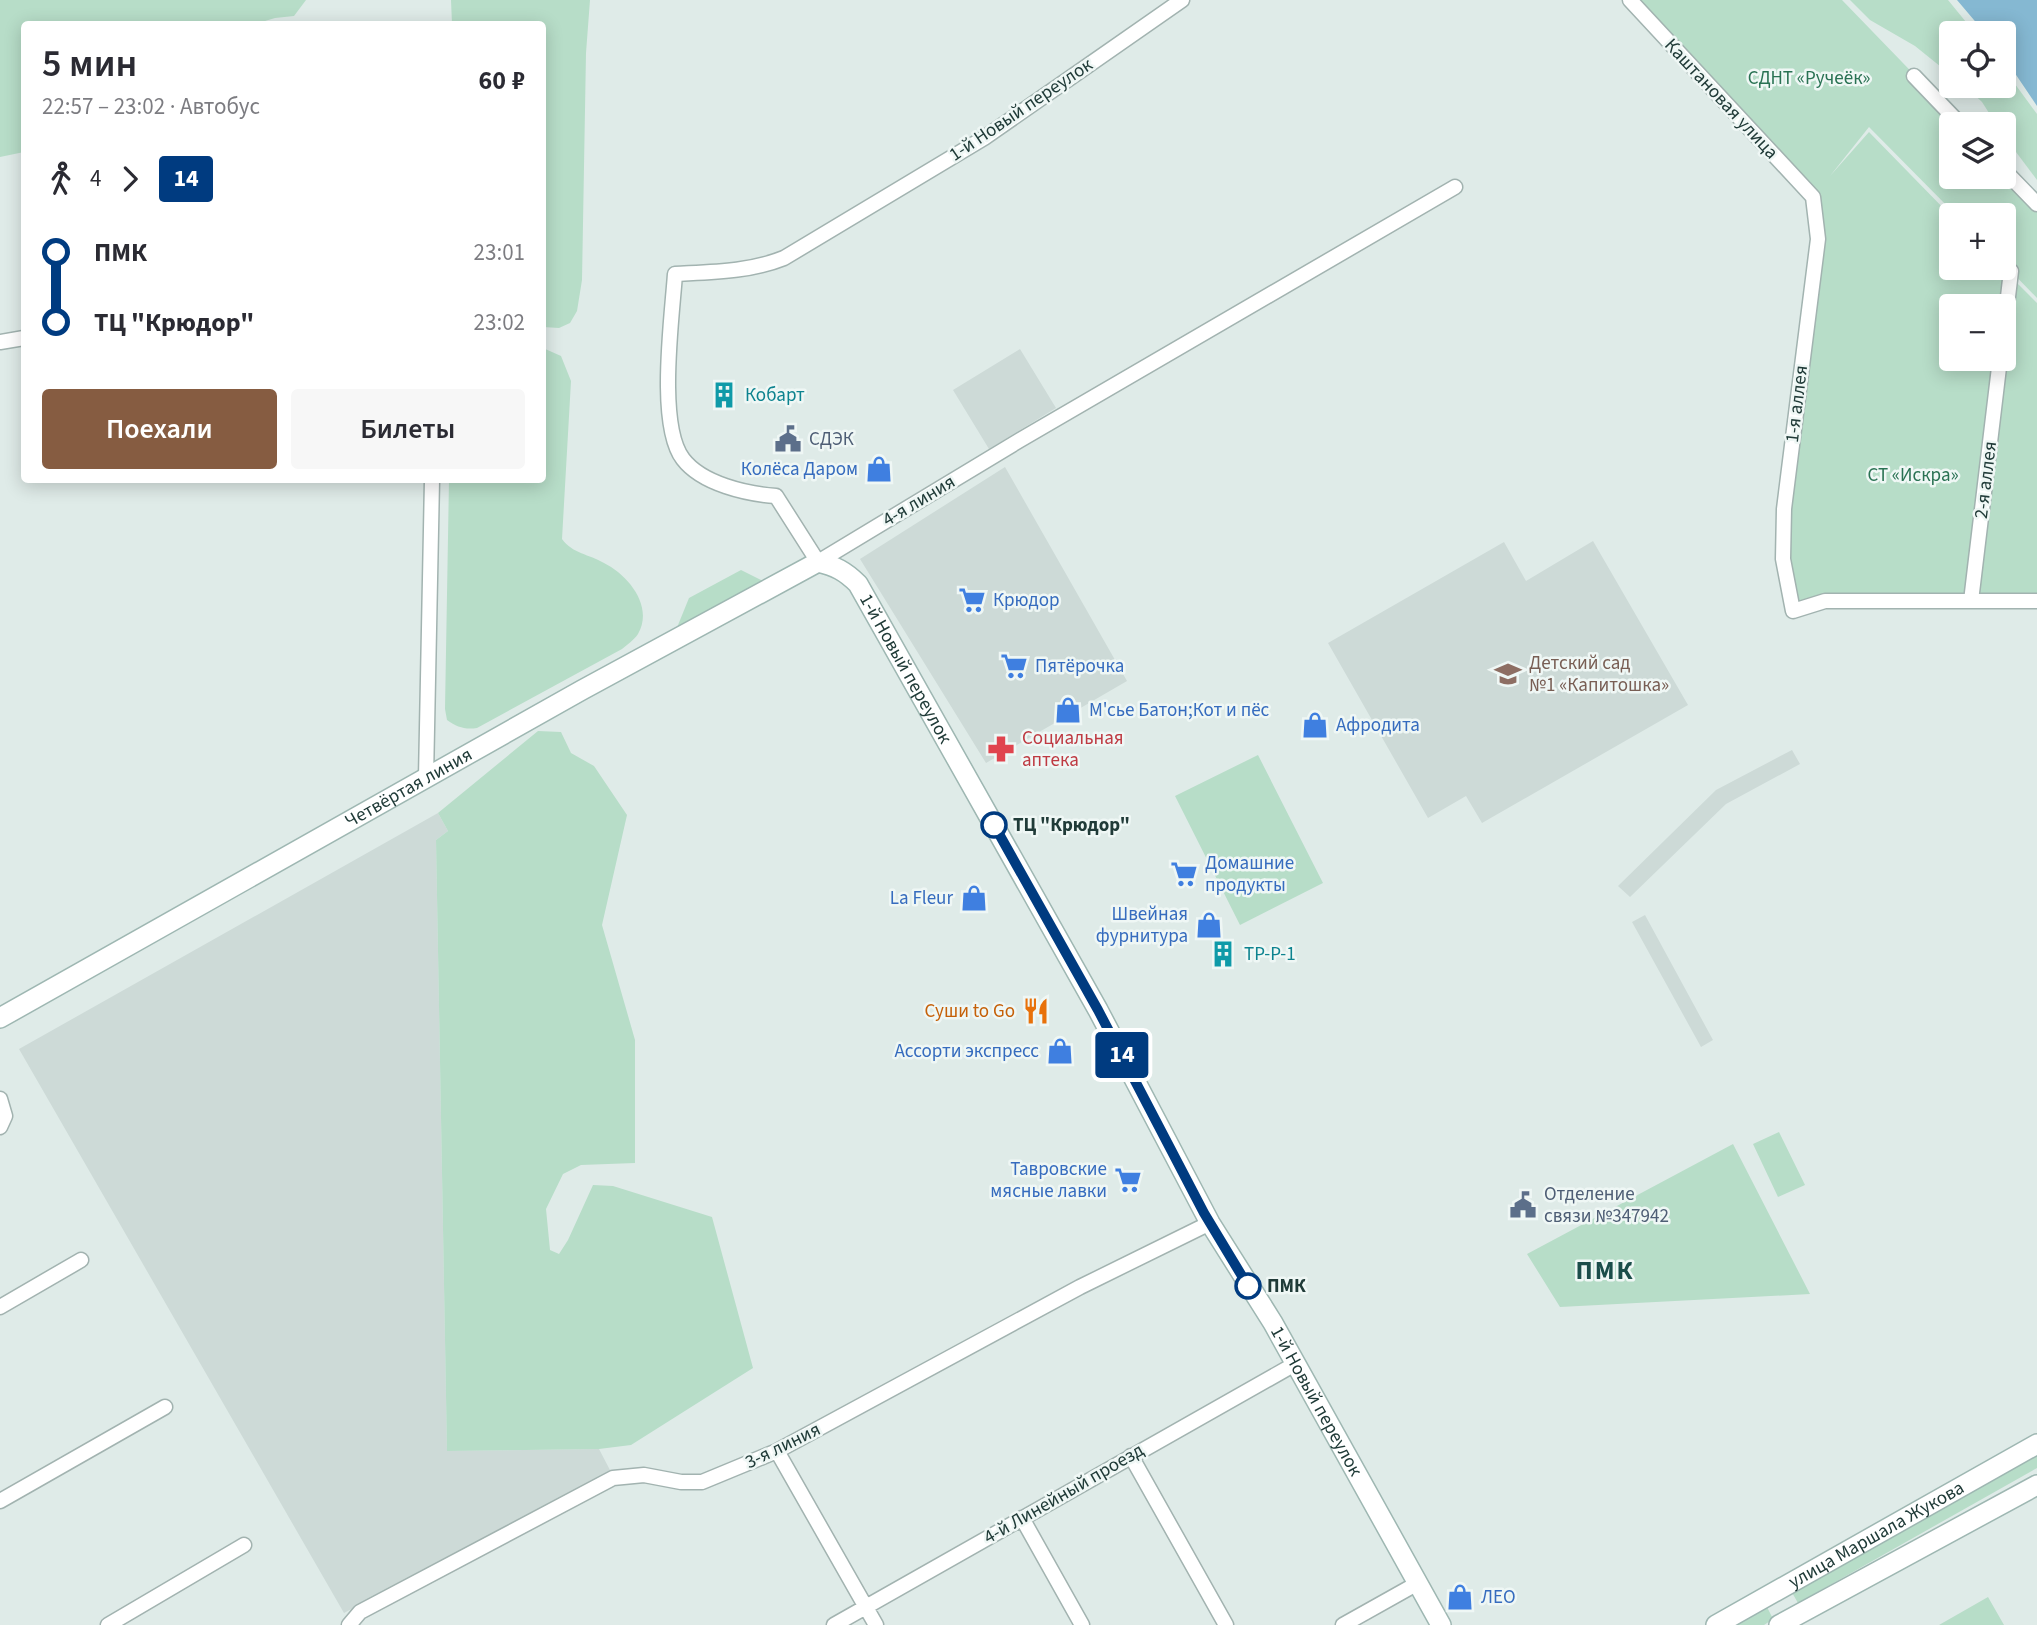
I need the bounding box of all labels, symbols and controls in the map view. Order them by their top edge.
map controls [1939,21,2016,371]
button: locate [1939,21,2016,98]
street label: Каштановая улица [1658,33,1784,165]
text: 5 мин [42,37,137,91]
street label: 1-й Новый переулок [944,51,1099,168]
text: 60 ₽ [479,62,525,99]
park label: СДНТ «Ручеёк» [1748,65,1870,92]
text: 22:57 – 23:02 · Автобус [42,90,260,123]
button: layers [1939,112,2016,189]
icon: walk [42,160,80,198]
icon: forward [111,160,149,198]
text: 14 [173,161,199,196]
text: 4 [90,162,101,195]
button: + [1939,203,2016,280]
text: ПМК [94,234,147,271]
text: 23:01 [474,236,525,269]
button: − [1939,294,2016,371]
text: ТЦ "Крюдор" [94,304,254,341]
text: 23:02 [474,306,525,339]
street label: 1-я аллея [1779,364,1815,444]
building icon: Кобарт [709,380,739,410]
place label: Кобарт [745,382,805,409]
button: Поехали [42,389,277,469]
button: Билеты [291,389,525,469]
public building icon: СДЭК [773,424,803,454]
place label: СДЭК [809,426,854,453]
street label: 2-я аллея [1968,440,2004,520]
shop icon: Колёса Даром [864,454,894,484]
place label: Колёса Даром [741,456,858,483]
park label: СТ «Искра» [1867,462,1959,489]
street label: 4-я линия [877,469,961,533]
supermarket icon: Крюдор [957,585,987,615]
place label: Крюдор [993,587,1060,614]
street label: 1-й Новый переулок [853,589,959,749]
place label: Детский сад №1 «Капитошка» [1529,650,1669,699]
supermarket icon: Пятёрочка [999,651,1029,681]
place label: Пятёрочка [1035,653,1124,680]
school or university icon: Детский сад №1 «Капитошка» [1493,659,1523,689]
shop icon: М'сье Батон;Кот и пёс [1053,695,1083,725]
place label: М'сье Батон;Кот и пёс [1089,697,1270,724]
shop icon: Афродита [1300,710,1330,740]
place label: Афродита [1336,712,1420,739]
place label: Социальная аптека [1022,725,1124,774]
pharmacy icon: Социальная аптека [986,734,1016,764]
street label: Четвёртая линия [340,741,477,834]
marker: ТЦ "Крюдор" [981,812,1007,838]
place label: ТЦ "Крюдор" [1013,812,1130,839]
place label: Домашние продукты [1205,850,1294,899]
supermarket icon: Домашние продукты [1169,859,1199,889]
shop icon: La Fleur [959,883,989,913]
place label: La Fleur [890,885,953,912]
place label: Швейная фурнитура [1096,901,1188,950]
shop icon: Швейная фурнитура [1194,910,1224,940]
building icon: ТР-Р-1 [1208,939,1238,969]
place label: ТР-Р-1 [1244,941,1296,968]
restaurant icon: Суши to Go [1021,996,1051,1026]
place label: Суши to Go [924,998,1015,1025]
line badge: 14 [1090,1032,1154,1078]
shop icon: Ассорти экспресс [1045,1036,1075,1066]
text: 14 [1109,1037,1135,1072]
place label: Ассорти экспресс [895,1038,1039,1065]
place label: Тавровские мясные лавки [990,1156,1107,1205]
supermarket icon: Тавровские мясные лавки [1113,1165,1143,1195]
place label: Отделение связи №347942 [1544,1181,1669,1230]
public building icon: Отделение связи №347942 [1508,1190,1538,1220]
district label: ПМК [1575,1252,1635,1289]
marker: ПМК [1235,1273,1261,1299]
place label: ПМК [1267,1273,1306,1300]
street label: 1-й Новый переулок [1264,1321,1369,1482]
street label: 3-я линия [741,1416,825,1476]
street label: 4-й Линейный проезд [979,1437,1149,1551]
street label: улица Маршала Жукова [1783,1474,1969,1595]
shop icon: ЛЕО [1445,1582,1475,1612]
place label: ЛЕО [1481,1584,1516,1611]

